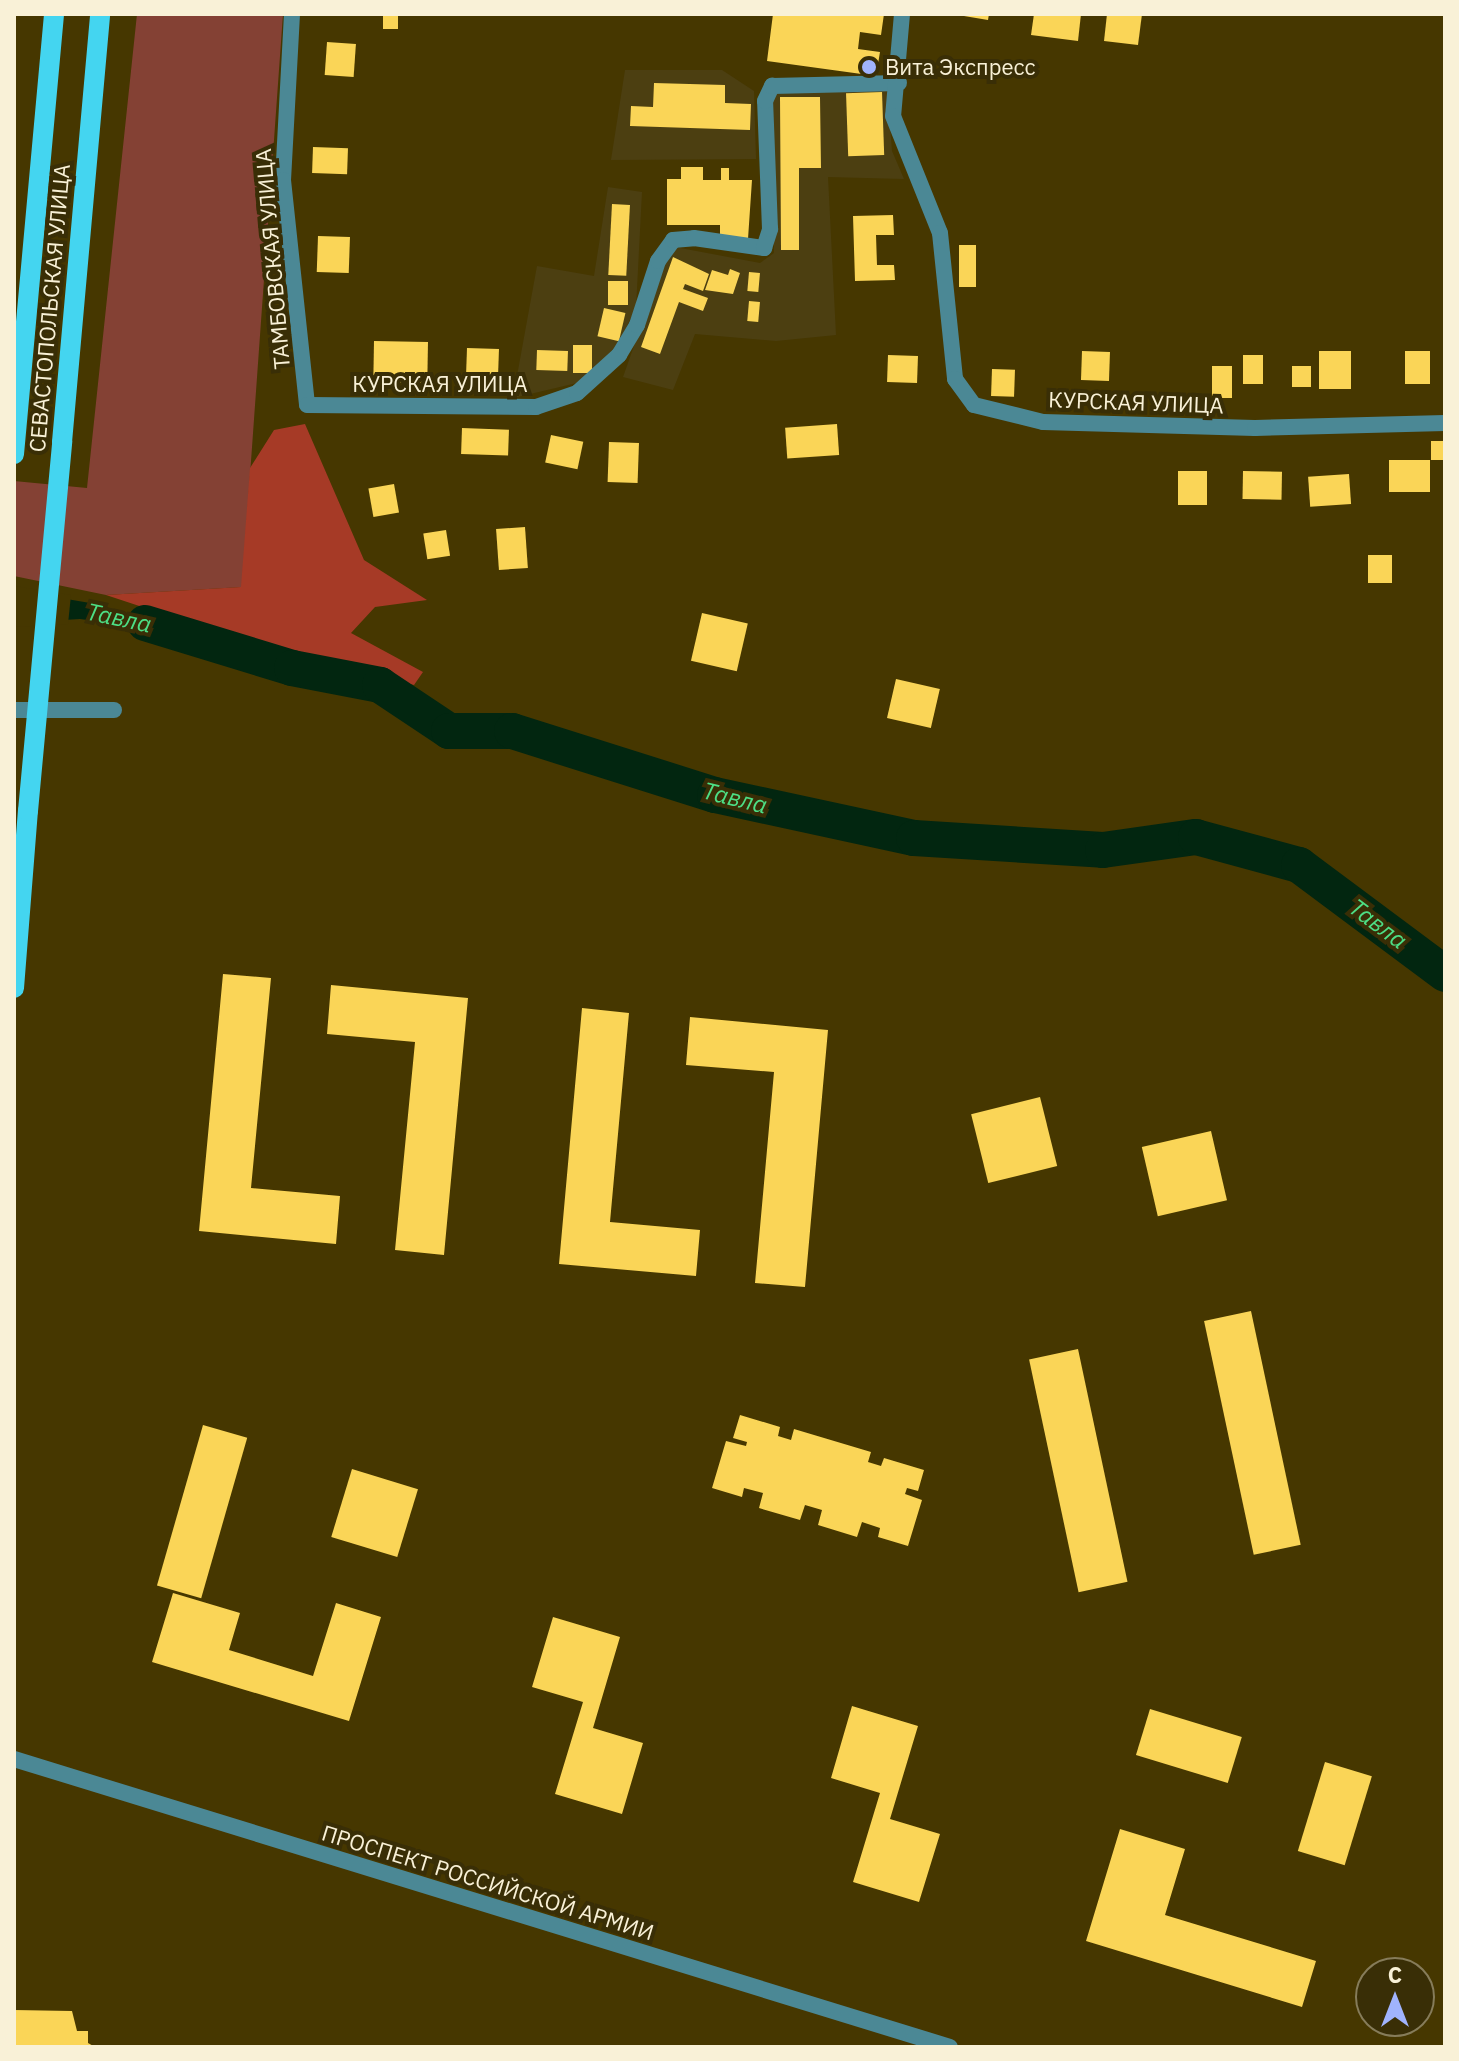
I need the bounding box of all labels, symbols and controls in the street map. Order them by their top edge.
place label: Вита Экспресс [885,54,1035,80]
marker: Вита Экспресс [860,58,878,76]
street label: ТАМБОВСКАЯ УЛИЦА [249,148,295,370]
street label: СЕВАСТОПОЛЬСКАЯ УЛИЦА [23,163,75,453]
street label: КУРСКАЯ УЛИЦА [352,371,528,397]
street label: КУРСКАЯ УЛИЦА [1048,386,1224,418]
water label: Тавла [84,597,154,639]
water label: Тавла [700,776,770,820]
water label: Тавла [1343,893,1413,955]
street label: ПРОСПЕКТ РОССИЙСКОЙ АРМИИ [319,1819,657,1945]
north arrow [1355,1957,1435,2037]
text: С [1388,1960,1402,1989]

